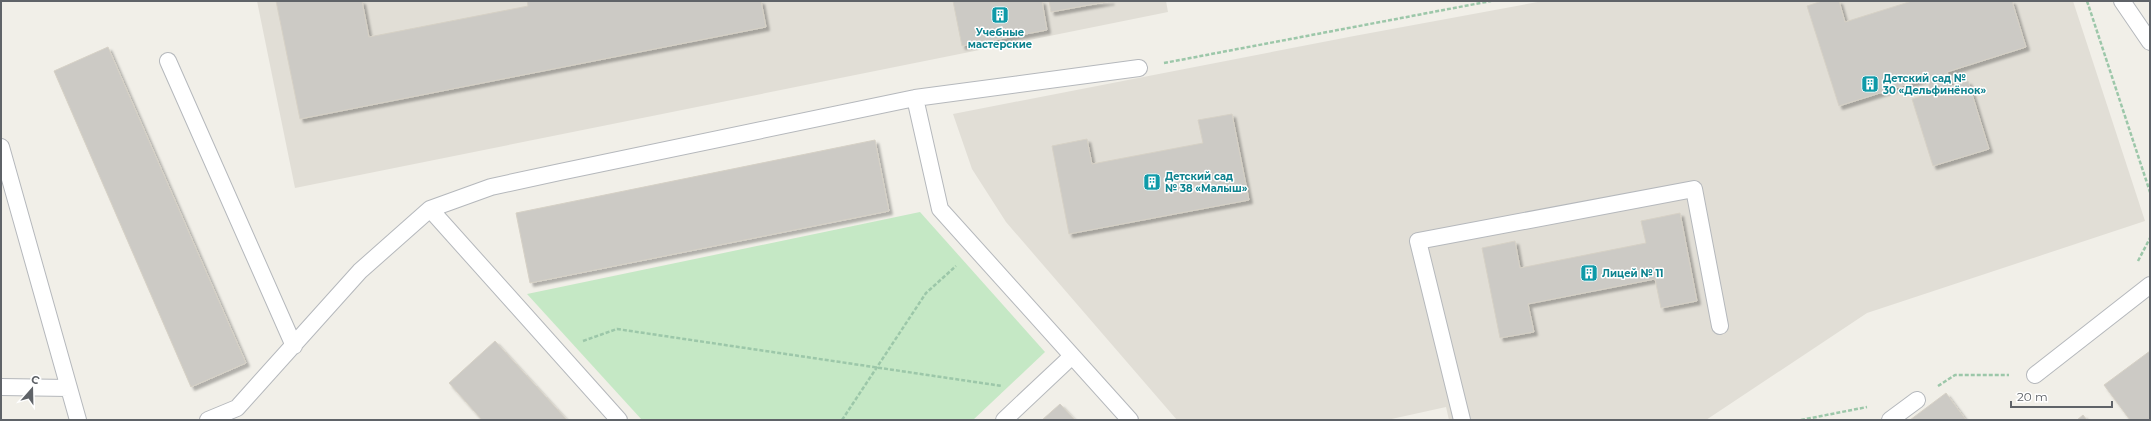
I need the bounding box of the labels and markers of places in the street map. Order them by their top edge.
building icon: Учебные мастерские [990,5,1010,25]
place label: Учебные мастерские [968,26,1032,51]
place label: Детский сад № 30 «Дельфинёнок» [1882,72,1986,97]
building icon: Детский сад № 30 «Дельфинёнок» [1860,74,1880,94]
place label: Детский сад № 38 «Малыш» [1165,170,1248,195]
building icon: Детский сад № 38 «Малыш» [1142,172,1162,192]
building icon: Лицей № 11 [1579,263,1599,283]
place label: Лицей № 11 [1602,267,1663,280]

